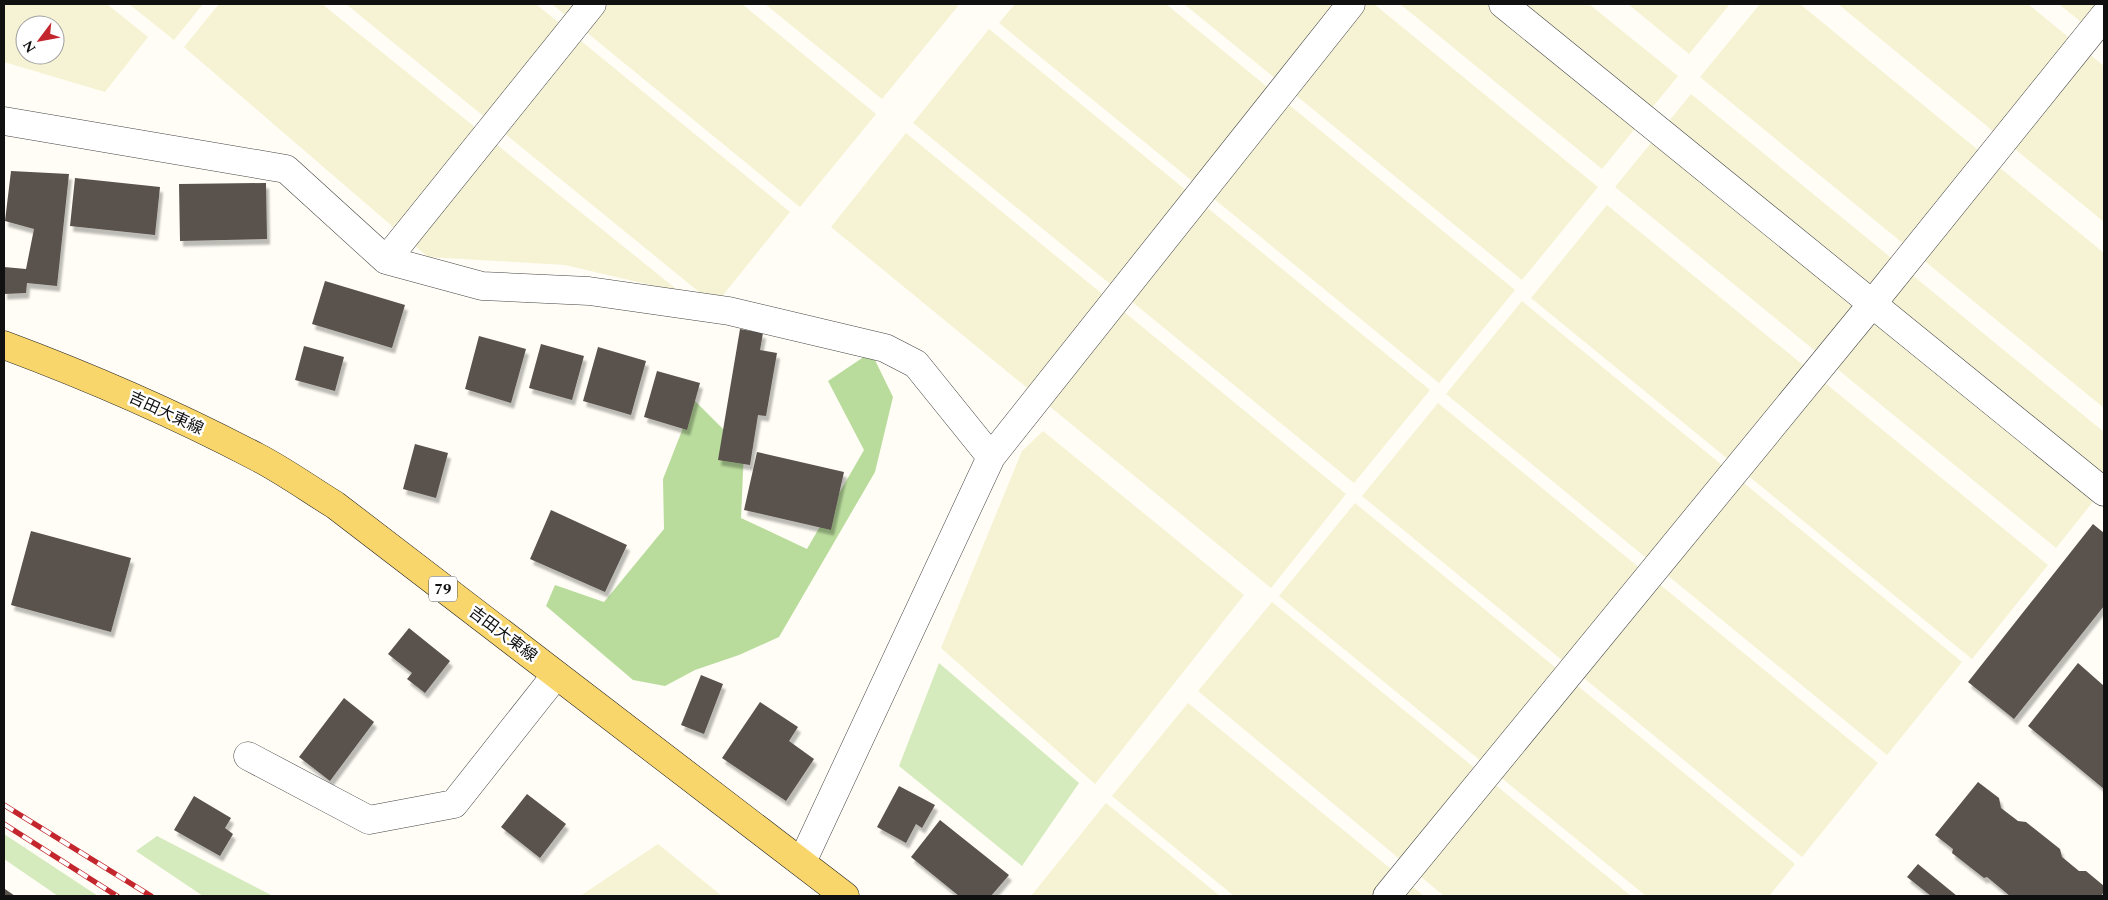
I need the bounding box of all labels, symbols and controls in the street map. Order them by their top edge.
north arrow [15,15,65,65]
text: N [17,36,41,57]
street label: 吉田大東線 [125,385,207,441]
road number: 79 [429,576,457,602]
street label: 吉田大東線 [464,600,542,668]

